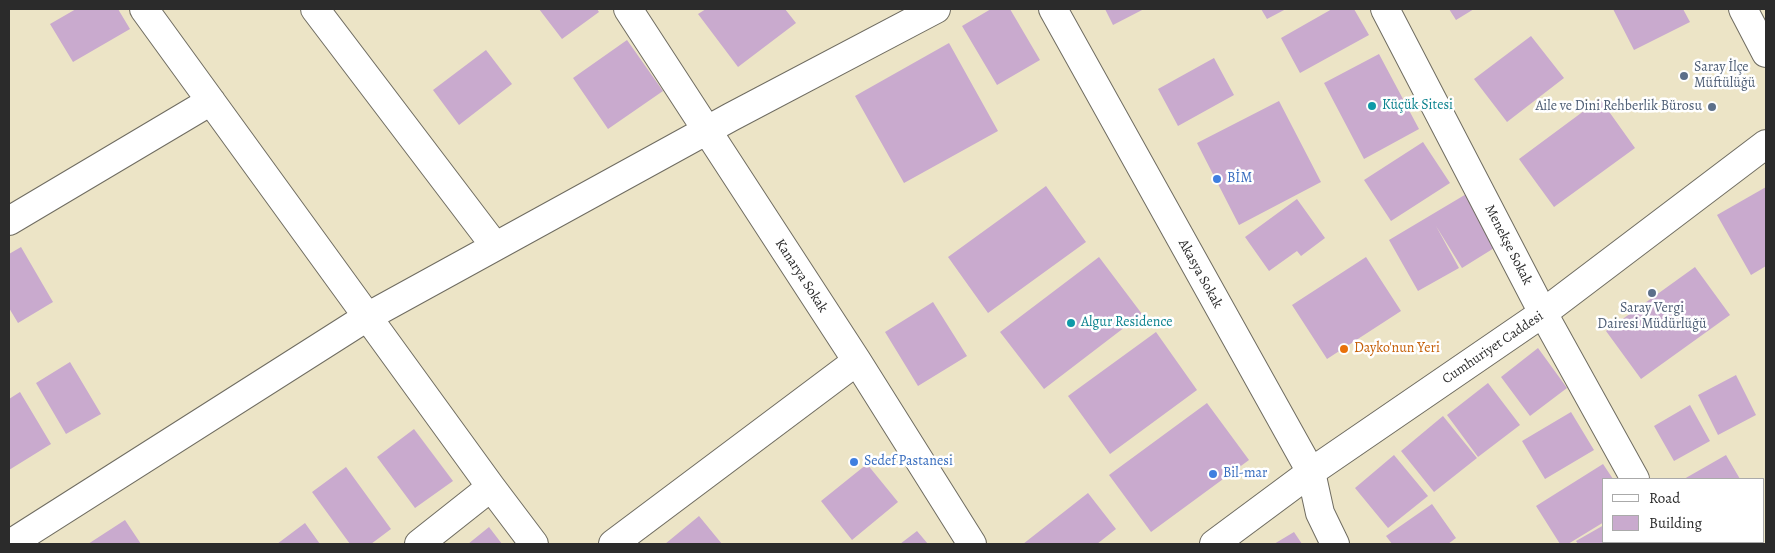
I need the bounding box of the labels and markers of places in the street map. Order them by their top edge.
place label: Saray İlçe Müftülüğü [1694,60,1755,92]
marker: Saray İlçe Müftülüğü [1678,70,1690,82]
place label: Küçük Sitesi [1382,98,1453,114]
place label: Aile ve Dini Rehberlik Bürosu [1535,99,1702,115]
marker: Küçük Sitesi [1366,100,1378,112]
marker: Aile ve Dini Rehberlik Bürosu [1706,101,1718,113]
place label: BİM [1227,171,1252,187]
marker: BİM [1211,173,1223,185]
marker: Saray Vergi Dairesi Müdürlüğü [1646,287,1658,299]
place label: Saray Vergi Dairesi Müdürlüğü [1597,301,1707,334]
place label: Algur Residence [1081,315,1172,331]
marker: Algur Residence [1065,317,1077,329]
place label: Dayko'nun Yeri [1354,341,1440,357]
marker: Dayko'nun Yeri [1338,343,1350,355]
place label: Sedef Pastanesi [864,454,953,470]
marker: Sedef Pastanesi [848,456,860,468]
place label: Bil-mar [1223,466,1267,482]
marker: Bil-mar [1207,468,1219,480]

